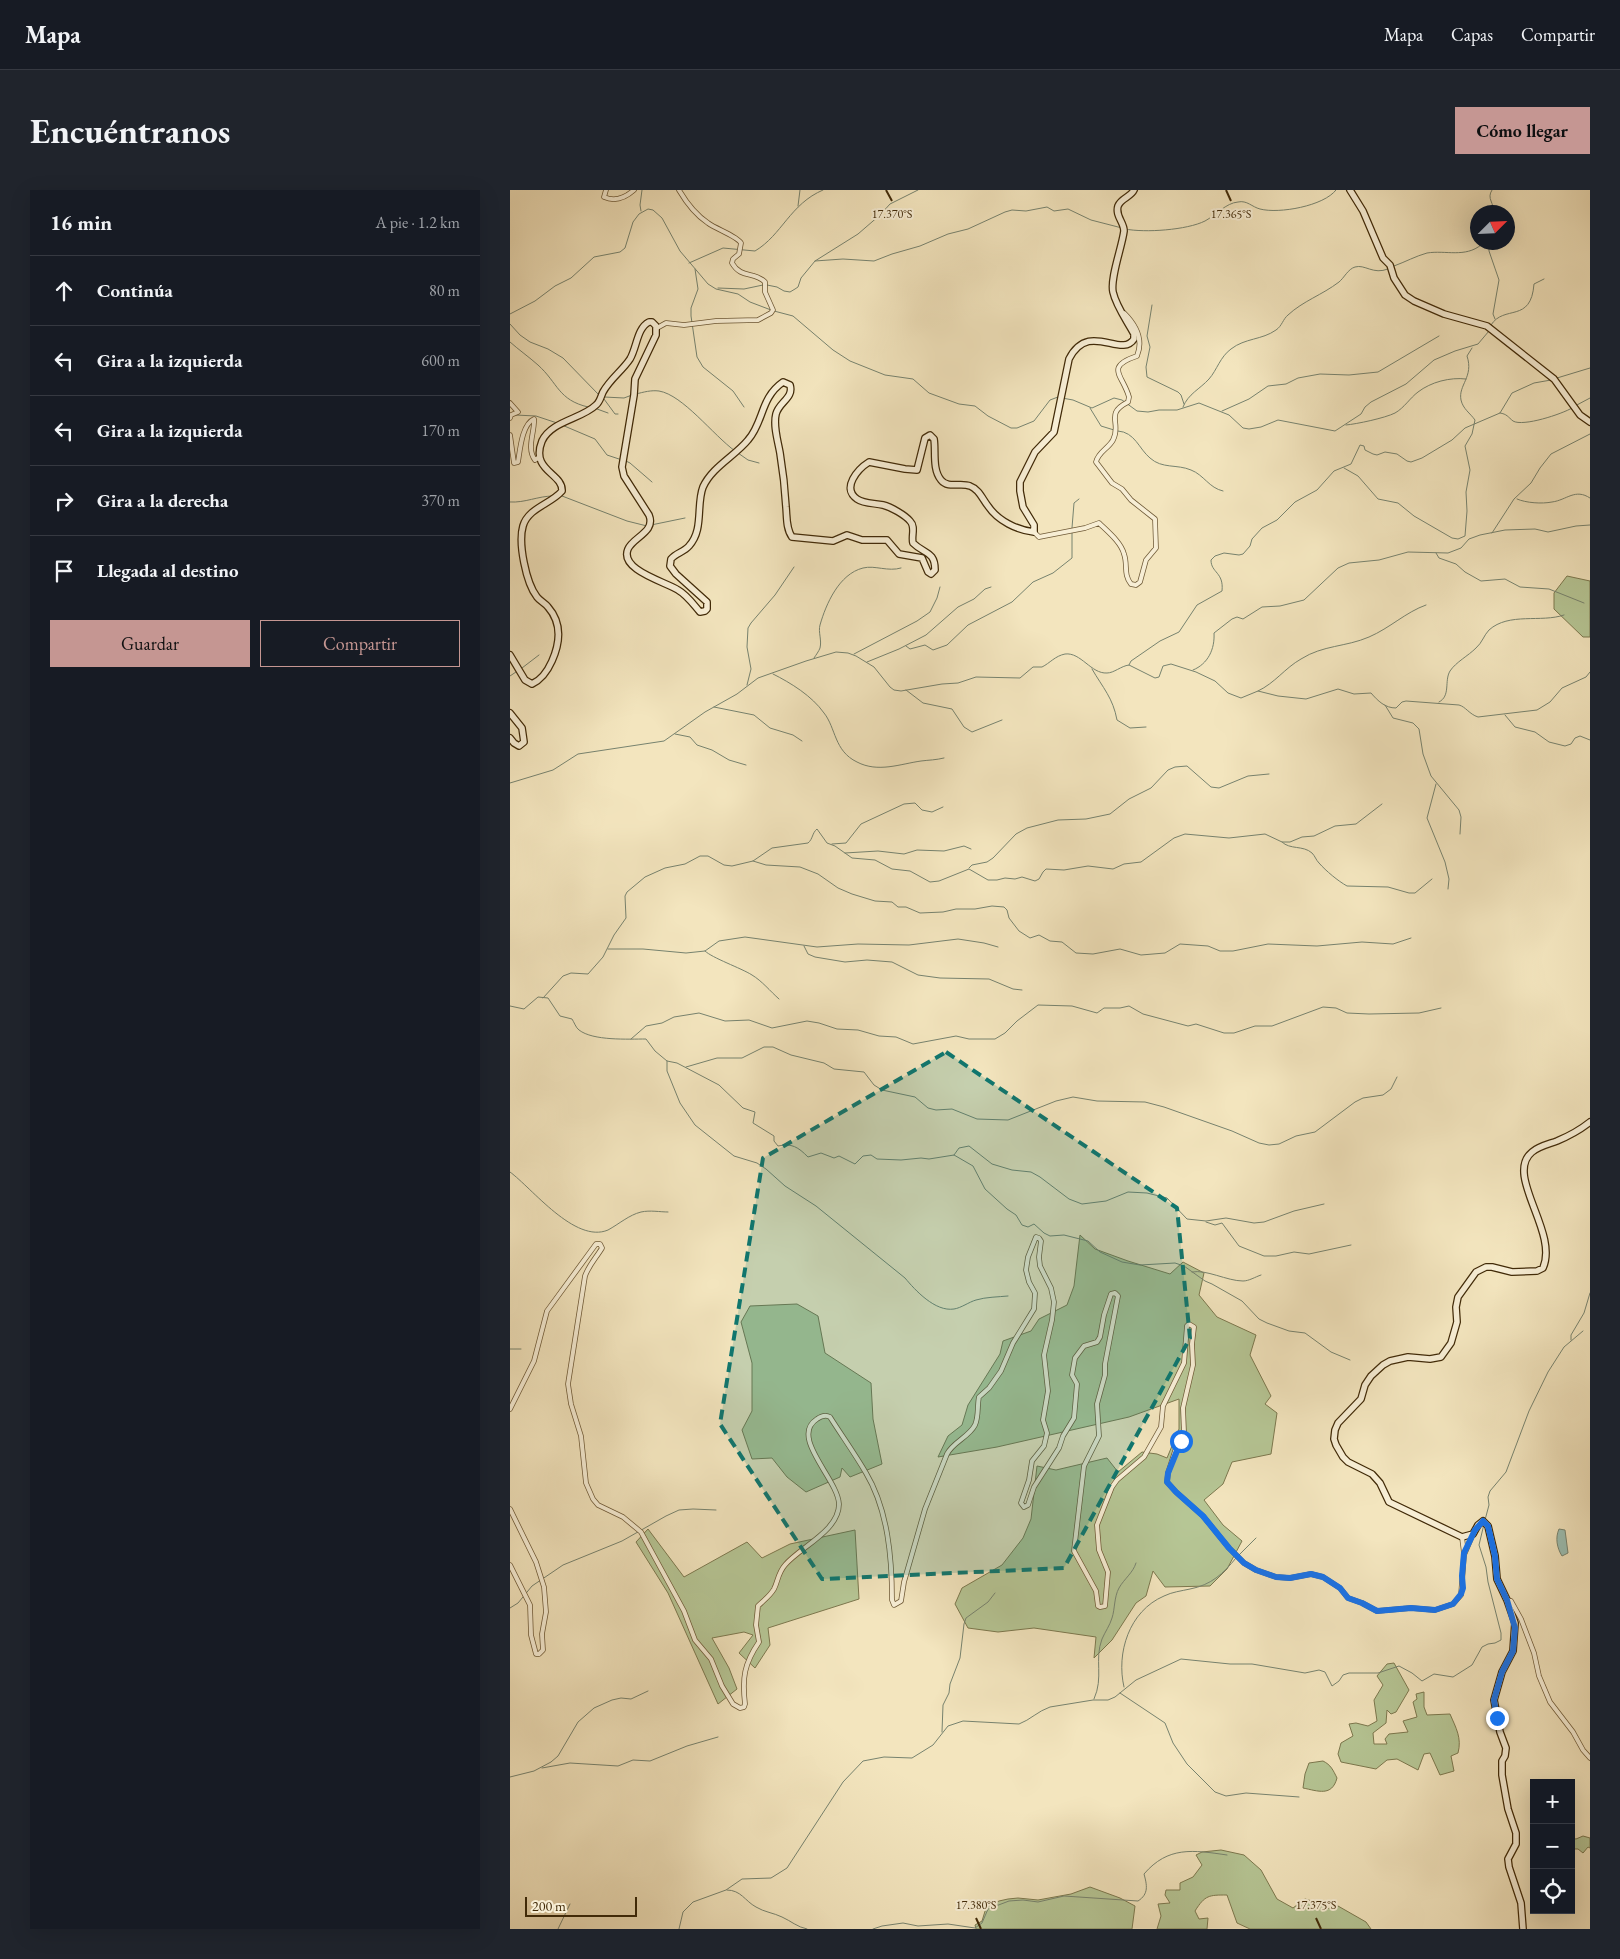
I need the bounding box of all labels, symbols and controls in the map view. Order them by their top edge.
text: Mapa [25,19,81,50]
text: Mapa [1384,23,1423,46]
text: Capas [1451,23,1493,46]
text: Compartir [1521,23,1595,46]
button: Cómo llegar [1455,107,1590,154]
text: Encuéntranos [30,108,230,153]
north arrow [1470,205,1515,250]
text: 17.370°S [872,206,913,222]
text: 17.365°S [1211,206,1252,222]
text: 16 min [50,209,112,236]
text: A pie · 1.2 km [375,212,460,233]
icon: ahead [50,277,78,305]
text: Continúa [97,278,173,303]
text: 80 m [429,280,460,301]
icon: left [50,347,78,375]
text: Gira a la izquierda [97,348,243,373]
text: 600 m [421,350,460,371]
icon: left [50,417,78,445]
text: Gira a la izquierda [97,418,243,443]
text: 170 m [421,420,460,441]
icon: right [50,487,78,515]
text: Gira a la derecha [97,488,228,513]
text: 370 m [421,490,460,511]
icon: arrive [50,557,78,585]
text: Llegada al destino [97,558,239,583]
button: Guardar [50,620,250,667]
button: Compartir [260,620,460,667]
route start [1170,1430,1193,1453]
route end [1486,1707,1509,1730]
map controls [1530,1779,1575,1914]
button: + [1530,1779,1575,1824]
button: − [1530,1824,1575,1869]
button: locate [1530,1869,1575,1914]
scale bar [525,1894,638,1917]
text: 200 m [532,1897,566,1915]
text: 17.380°S [956,1897,997,1913]
text: 17.375°S [1296,1897,1337,1913]

